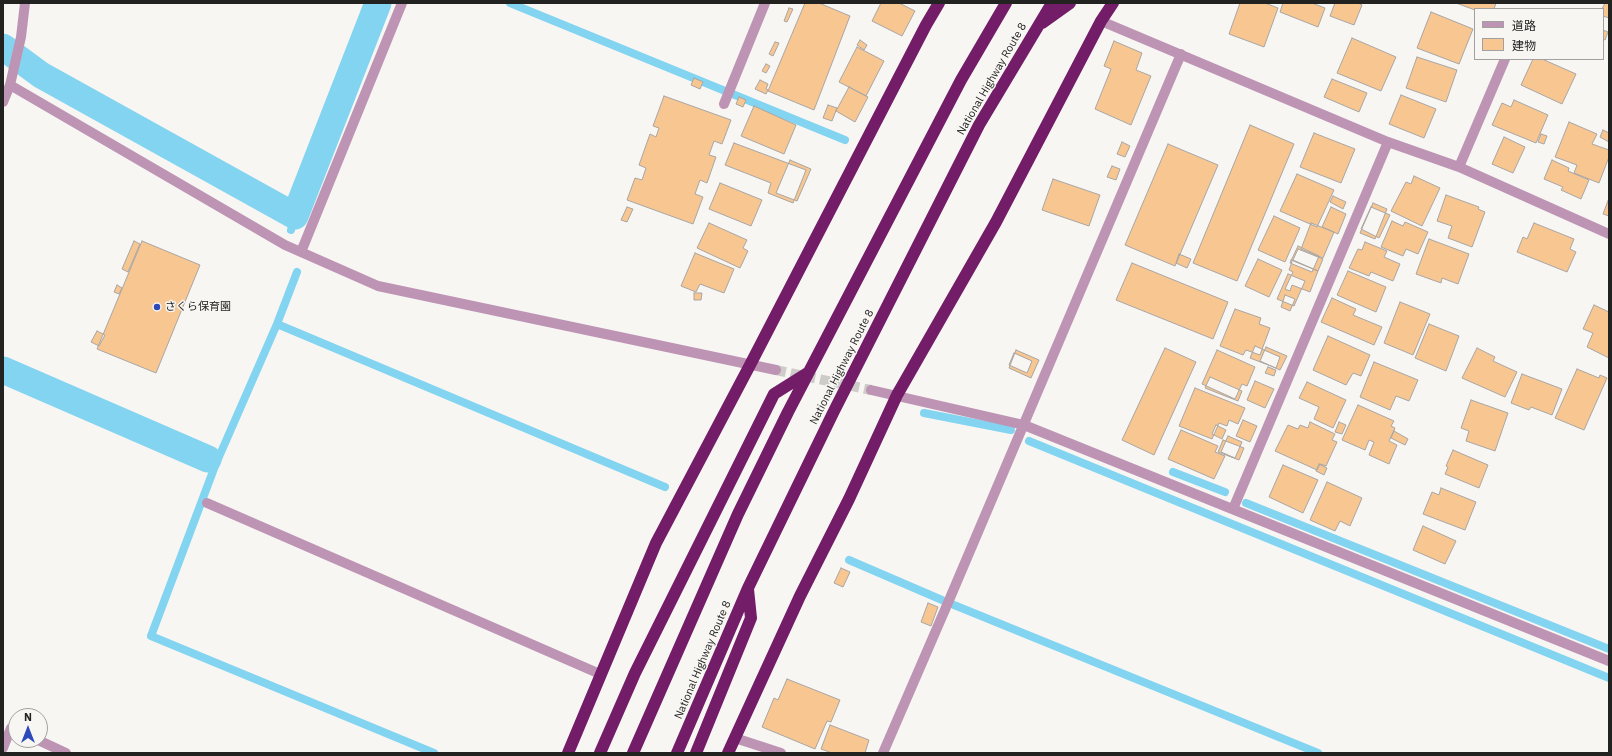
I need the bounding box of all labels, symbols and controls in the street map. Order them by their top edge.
legend [1474,8,1604,60]
text: 道路 [1512,18,1536,33]
street label: National Highway Route 8 [954,21,1030,137]
text: 建物 [1512,38,1536,53]
place label: さくら保育園 [165,300,231,314]
marker: さくら保育園 [152,302,162,312]
street label: National Highway Route 8 [807,307,877,427]
street label: National Highway Route 8 [672,599,734,721]
north arrow [8,708,48,748]
text: N [24,710,32,724]

